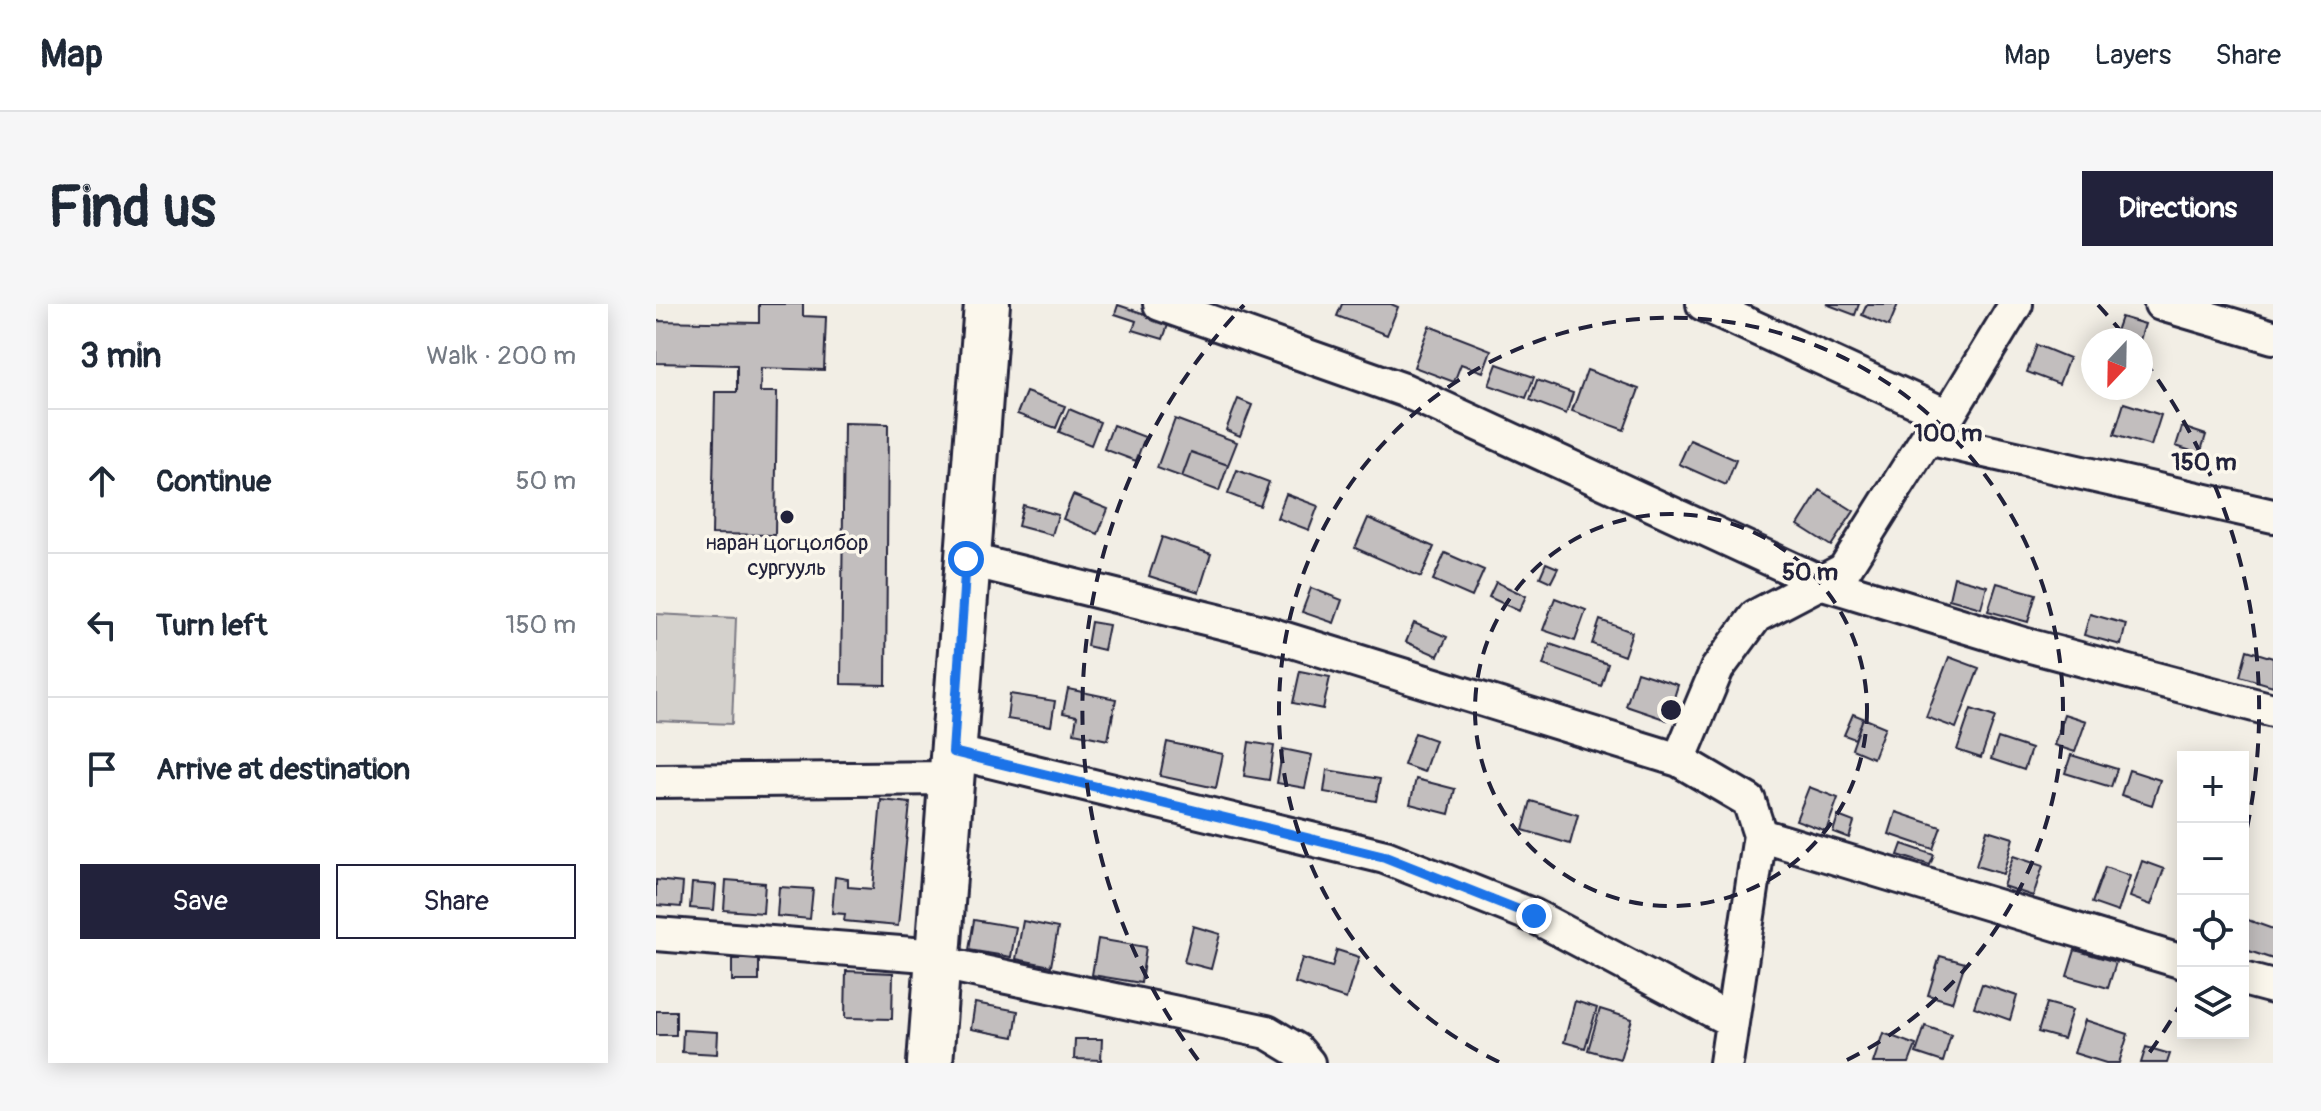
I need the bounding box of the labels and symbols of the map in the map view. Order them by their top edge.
north arrow [2081,328,2153,400]
text: 100 m [1914,419,1982,448]
text: 150 m [2171,448,2237,477]
marker: наран цогцолбор сургууль [778,508,796,526]
place label: наран цогцолбор сургууль [706,529,868,582]
route start [948,541,984,577]
text: 50 m [1782,558,1838,587]
centre of rings [1657,696,1685,724]
route end [1516,898,1552,934]

